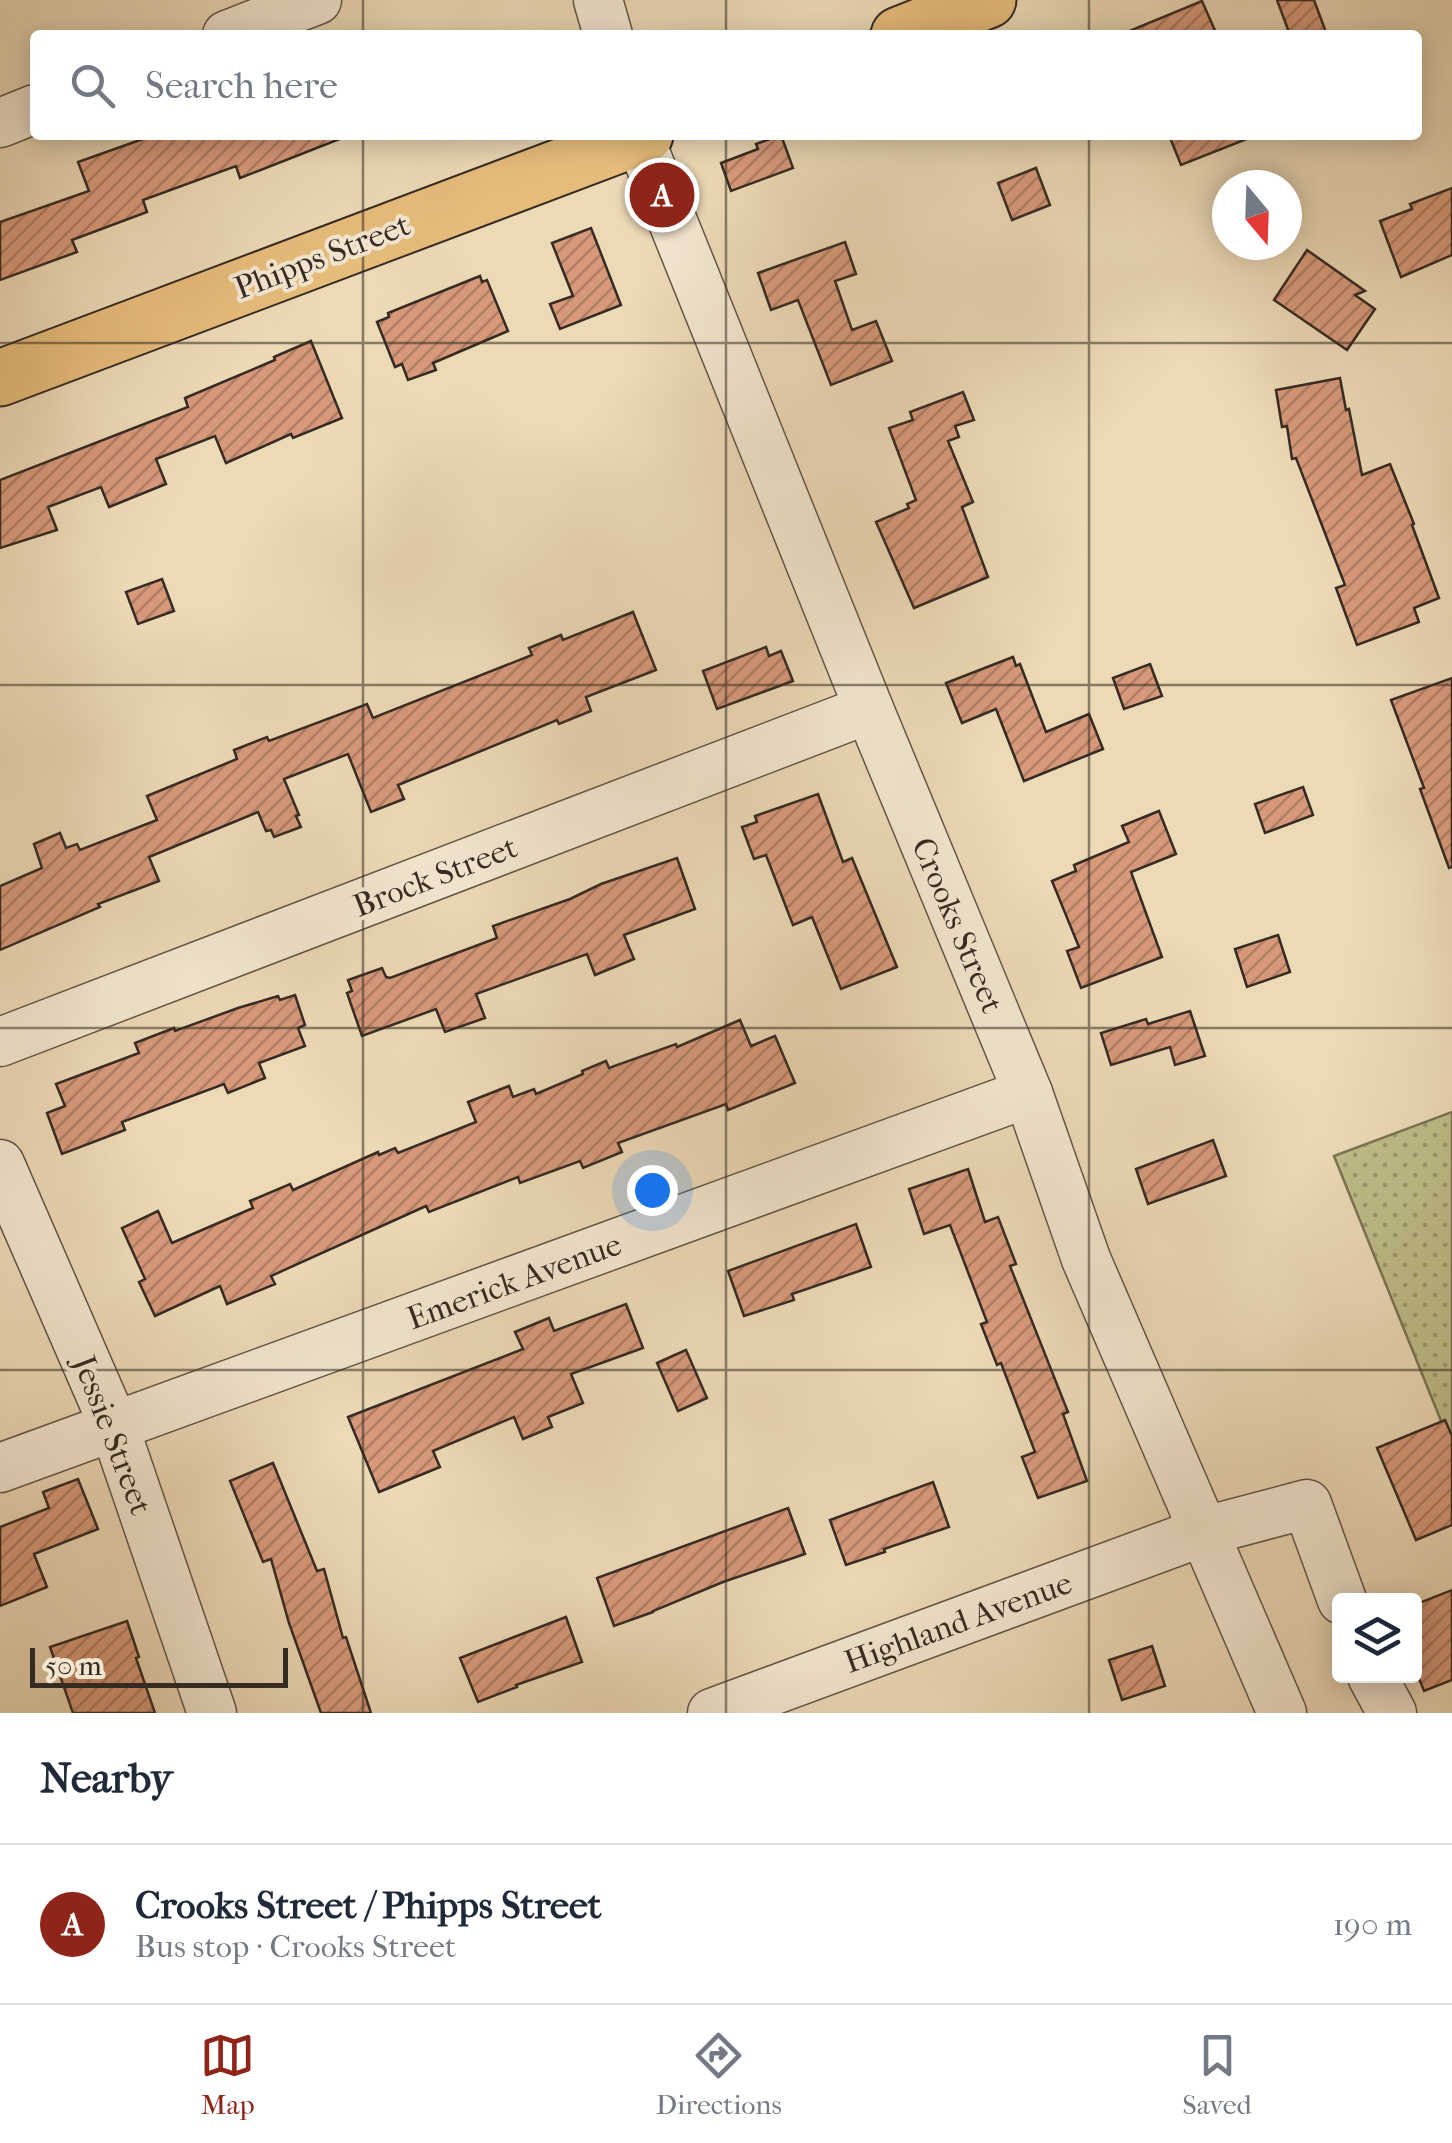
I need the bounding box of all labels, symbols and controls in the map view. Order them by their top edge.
search box [30,30,1422,140]
icon: search [65,58,120,113]
text: Search here [145,63,338,108]
pin: A [630,158,694,232]
north arrow [1212,170,1302,260]
street label: Phipps Street [229,206,416,307]
street label: Brock Street [348,828,523,925]
street label: Crooks Street [904,832,1011,1019]
your location [627,1165,678,1216]
street label: Emerick Avenue [402,1225,627,1337]
street label: Jessie Street [64,1348,160,1520]
street label: Highland Avenue [839,1564,1077,1681]
map controls [1332,1593,1422,1683]
button: layers [1332,1593,1422,1683]
scale bar [30,1643,288,1688]
text: 50 m [45,1649,102,1682]
text: Nearby [40,1754,172,1803]
text: Crooks Street / Phipps Street [135,1883,601,1928]
text: A [62,1906,83,1943]
text: 190 m [1333,1906,1412,1943]
text: Bus stop · Crooks Street [135,1928,456,1965]
tab: Map [200,2028,255,2121]
tab: Directions [656,2028,782,2121]
tab: Saved [1182,2028,1252,2121]

